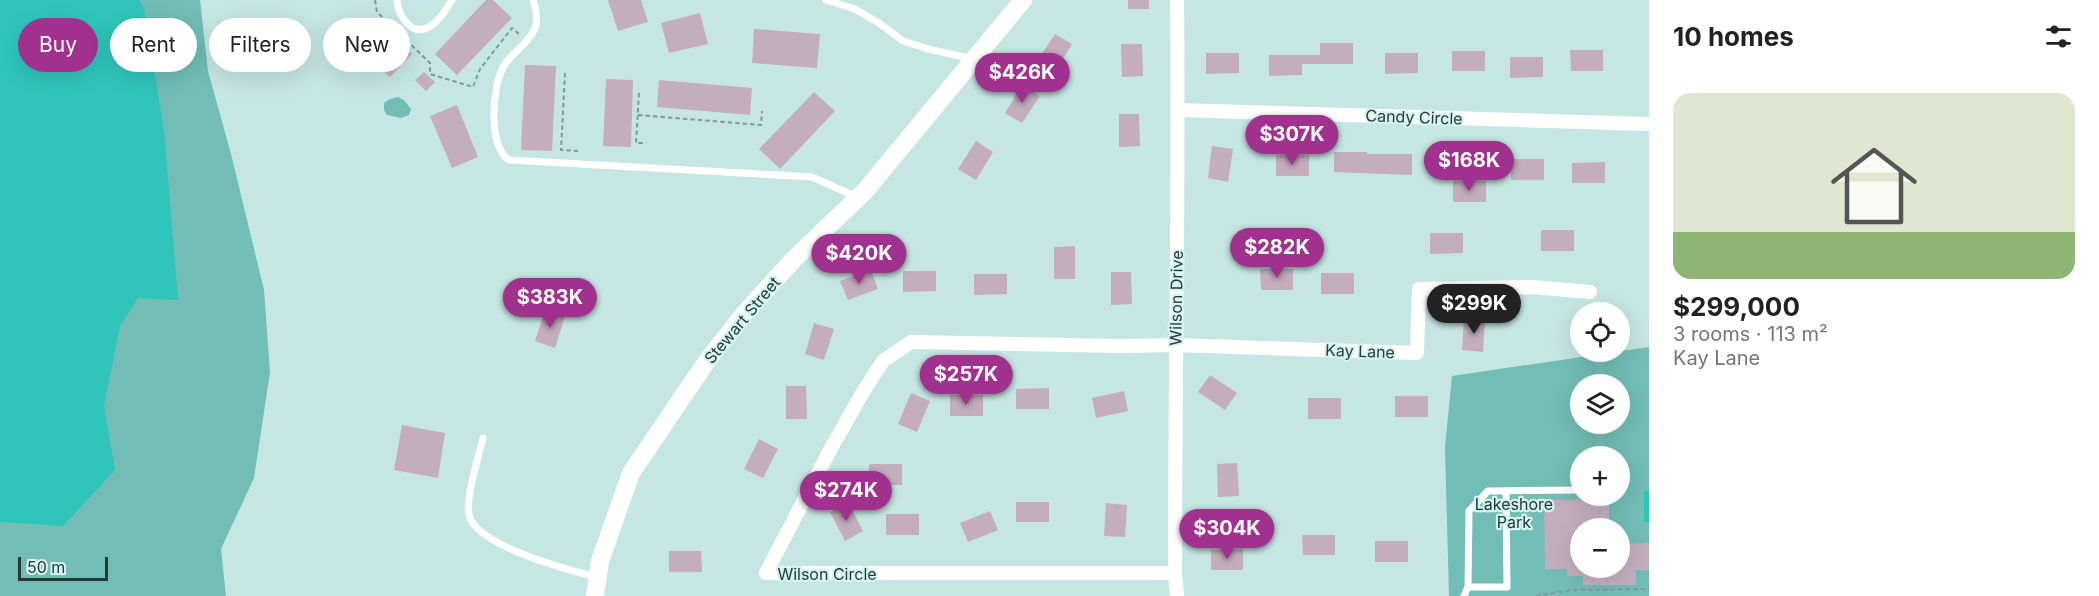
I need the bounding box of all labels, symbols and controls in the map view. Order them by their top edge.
chip: Buy [18,18,98,72]
chip: Rent [110,18,197,72]
chip: Filters [209,18,311,72]
chip: New [323,18,410,72]
icon: filters [2042,20,2075,53]
text: 10 homes [1673,21,1794,52]
pin: $426K [980,53,1064,104]
text: $426K [989,60,1055,84]
street label: Candy Circle [1365,105,1463,129]
pin: $307K [1250,115,1334,166]
text: $307K [1259,122,1325,146]
icon: home [1820,132,1928,240]
pin: $168K [1427,141,1511,192]
text: $168K [1438,148,1500,172]
pin: $282K [1235,228,1319,279]
pin: $420K [817,234,901,285]
text: $282K [1244,235,1310,259]
text: $420K [825,241,893,265]
street label: Wilson Drive [1165,250,1187,346]
street label: Stewart Street [700,272,784,368]
pin: $383K [508,278,592,329]
pin: $299K [1432,284,1516,335]
text: $383K [517,285,583,309]
text: $299K [1441,291,1507,315]
text: $299,000 [1673,291,1800,322]
map controls [1570,302,1630,578]
button: locate [1570,302,1630,362]
text: 3 rooms · 113 m² [1673,322,1828,346]
street label: Kay Lane [1325,340,1395,362]
text: Kay Lane [1673,346,1760,370]
pin: $257K [924,355,1008,406]
text: $257K [934,362,998,386]
button: layers [1570,374,1630,434]
button: + [1570,446,1630,506]
pin: $274K [804,471,888,522]
text: $274K [814,478,878,502]
park label: Lakeshore Park [1475,494,1553,532]
pin: $304K [1185,509,1269,560]
text: $304K [1193,516,1261,540]
button: − [1570,518,1630,578]
scale bar [18,554,108,582]
text: 50 m [27,557,65,577]
street label: Wilson Circle [777,564,877,584]

